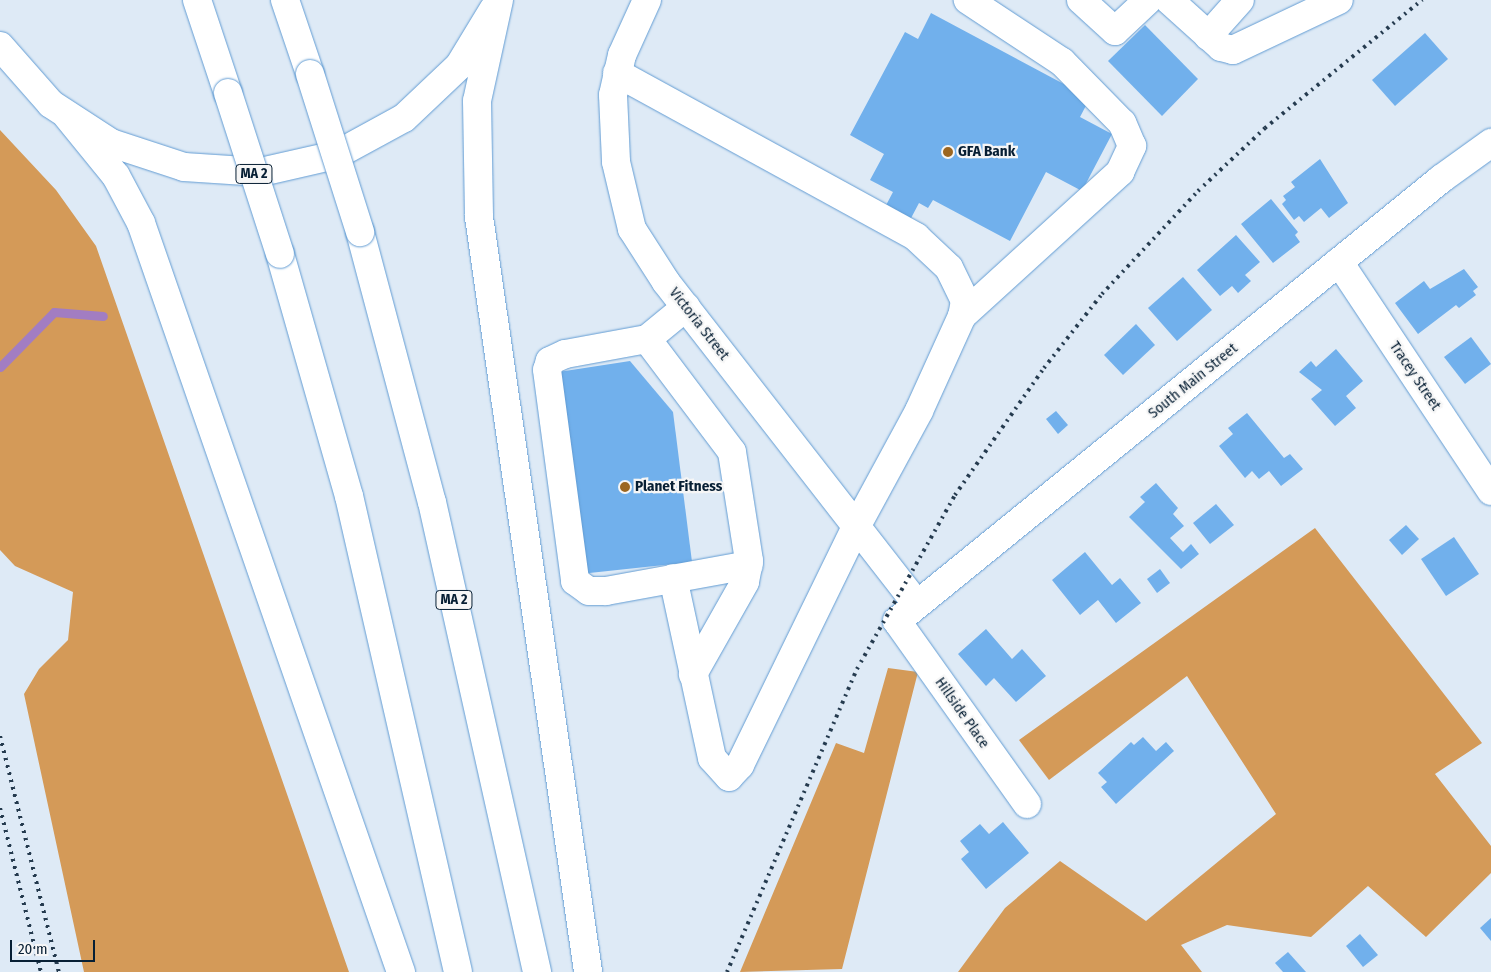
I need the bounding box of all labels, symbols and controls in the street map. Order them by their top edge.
place label: GFA Bank [958,143,1015,161]
marker: GFA Bank [942,146,954,158]
road number: MA 2 [235,162,273,185]
street label: Victoria Street [665,284,733,364]
street label: Tracey Street [1385,338,1445,414]
street label: South Main Street [1145,340,1241,422]
place label: Planet Fitness [635,478,722,496]
marker: Planet Fitness [619,481,631,493]
road number: MA 2 [435,588,473,612]
street label: Hillside Place [931,674,993,752]
scale bar [12,930,98,962]
text: 20 m [18,940,48,958]

